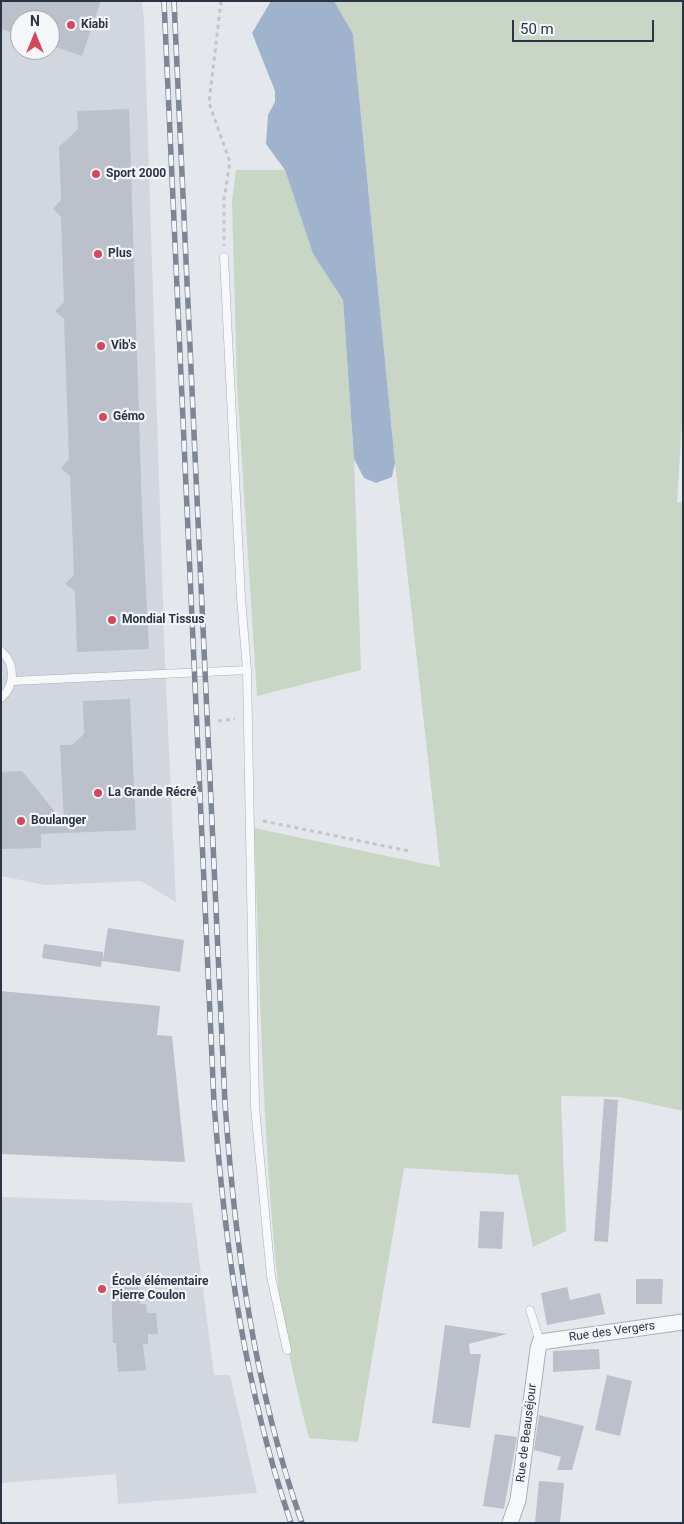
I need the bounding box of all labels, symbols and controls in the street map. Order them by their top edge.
north arrow [10,10,60,60]
scale bar [514,10,656,42]
text: N [30,13,40,29]
place label: Kiabi [81,18,108,32]
marker: Kiabi [65,19,77,31]
text: 50 m [520,20,554,38]
place label: Sport 2000 [106,167,166,181]
marker: Sport 2000 [90,168,102,180]
place label: Plus [108,247,132,261]
marker: Plus [92,248,104,260]
place label: Vib's [111,339,136,353]
marker: Vib's [95,340,107,352]
place label: Gémo [113,410,145,424]
marker: Gémo [97,411,109,423]
place label: Mondial Tissus [122,613,204,627]
marker: Mondial Tissus [106,614,118,626]
place label: La Grande Récré [108,786,197,800]
marker: La Grande Récré [92,787,104,799]
place label: Boulanger [31,814,86,828]
marker: Boulanger [15,815,27,827]
place label: École élémentaire Pierre Coulon [112,1275,208,1303]
marker: École élémentaire Pierre Coulon [96,1283,108,1295]
street label: Rue des Vergers [568,1319,656,1345]
street label: Rue de Beauséjour [514,1383,540,1483]

